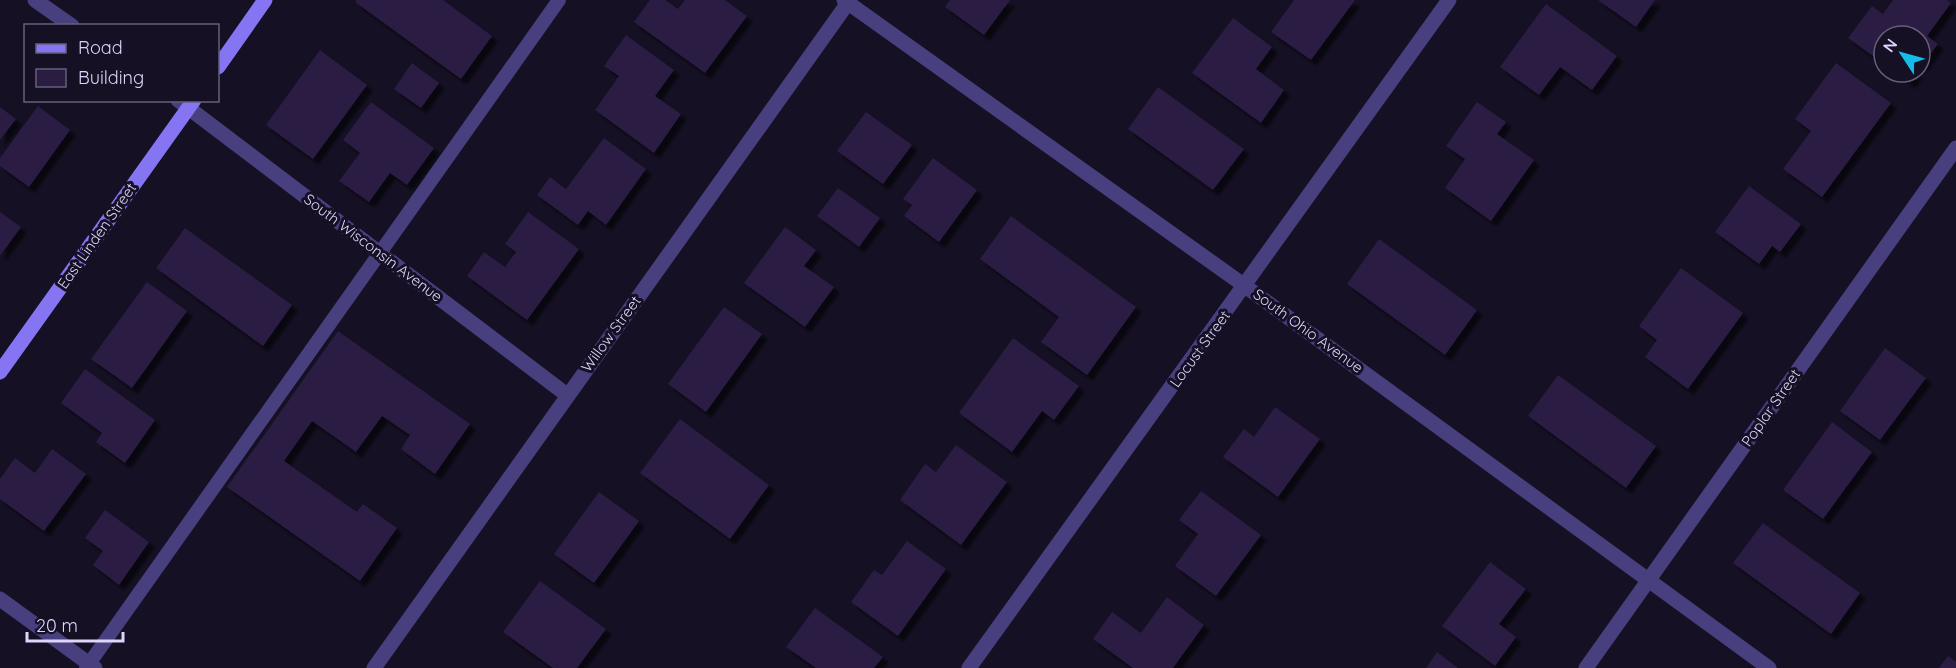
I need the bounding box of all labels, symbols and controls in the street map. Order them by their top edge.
legend [24,24,219,102]
north arrow [1872,24,1932,84]
text: N [1878,35,1901,56]
text: Road [78,36,123,59]
text: Building [78,66,144,89]
street label: East Linden Street [53,179,140,292]
street label: South Wisconsin Avenue [300,189,446,306]
street label: South Ohio Avenue [1250,284,1367,377]
street label: Willow Street [576,292,645,376]
street label: Locust Street [1165,306,1234,391]
street label: Poplar Street [1737,365,1804,450]
scale bar [27,605,123,643]
text: 20 m [36,614,78,637]

